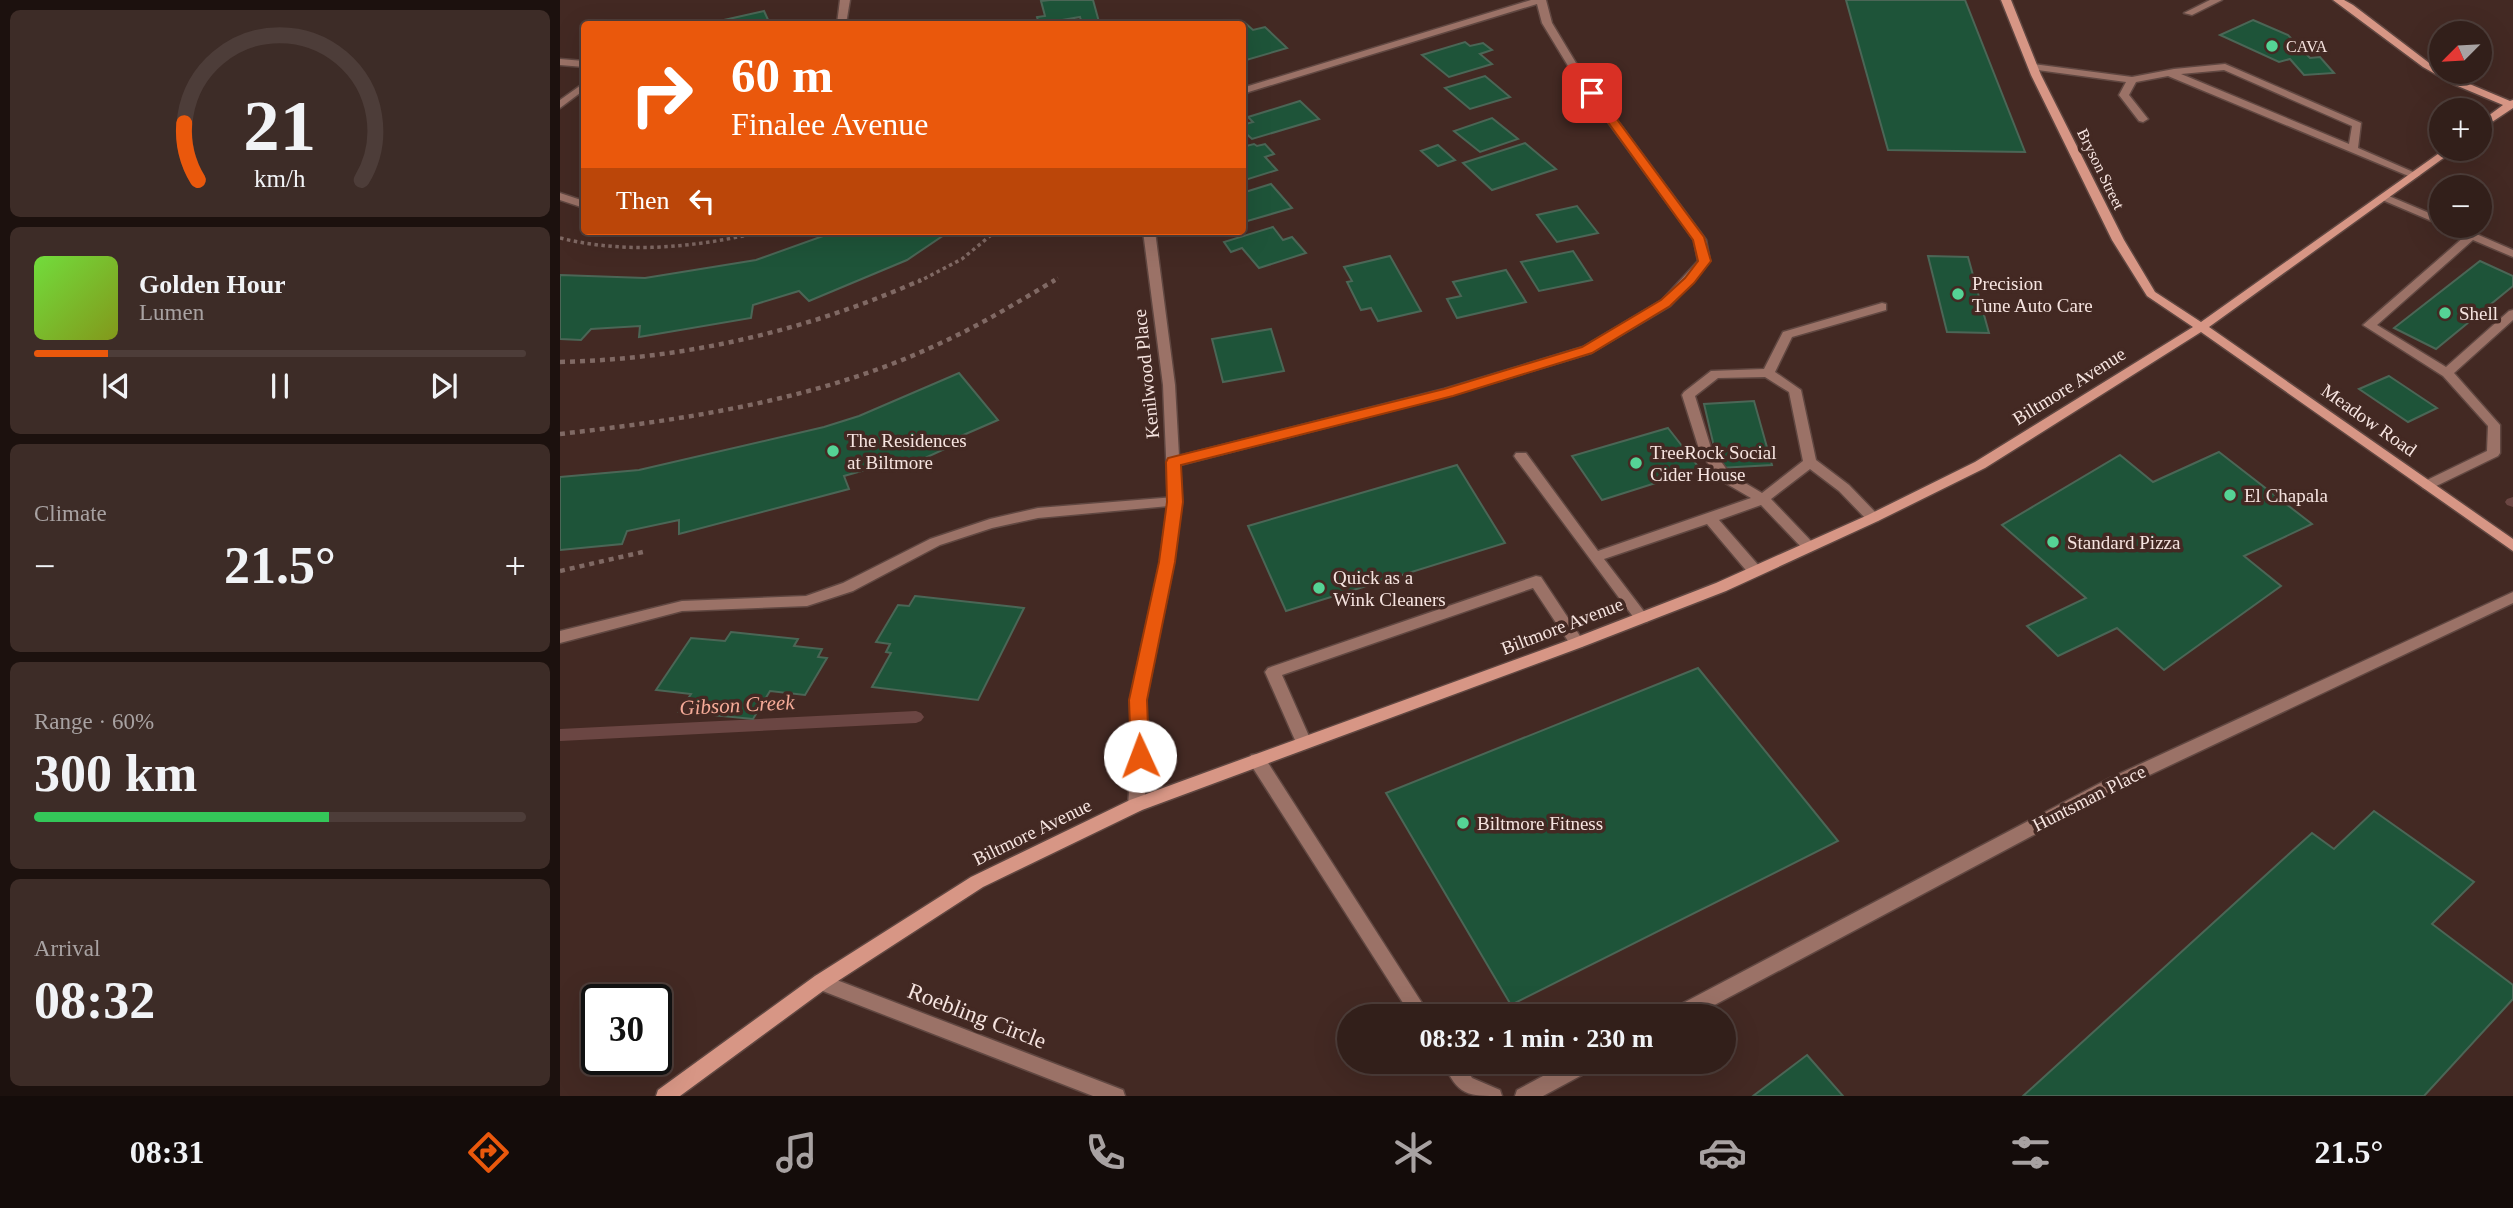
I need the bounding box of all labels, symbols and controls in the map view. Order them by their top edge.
north arrow [2429,21,2492,84]
map controls [2429,21,2492,238]
marker: CAVA [2264,38,2280,54]
place label: CAVA [2286,38,2328,55]
text: 60 m [731,48,833,103]
icon: right [616,49,707,140]
pin [1562,63,1622,123]
icon: arrive [1573,74,1611,112]
text: 21 [244,85,316,166]
button: + [2429,98,2492,161]
text: Finalee Avenue [731,106,929,142]
street label: Bryson Street [2073,126,2128,213]
text: km/h [254,164,306,191]
button: − [2429,175,2492,238]
icon: left [683,182,721,220]
text: Then [616,186,669,215]
text: Golden Hour [139,270,286,299]
place label: Precision Tune Auto Care [1972,273,2093,316]
marker: Precision Tune Auto Care [1950,286,1966,302]
text: Lumen [139,300,204,325]
place label: Shell [2459,303,2498,324]
marker: Shell [2437,305,2453,321]
street label: Kenilwood Place [1129,308,1163,440]
street label: Biltmore Avenue [2009,343,2129,429]
icon: previous [97,367,135,405]
icon: pause [261,367,299,405]
icon: next [425,367,463,405]
street label: Meadow Road [2317,379,2421,461]
place label: The Residences at Biltmore [847,430,967,473]
place label: TreeRock Social Cider House [1650,442,1776,485]
marker: The Residences at Biltmore [825,443,841,459]
marker: TreeRock Social Cider House [1628,455,1644,471]
place label: El Chapala [2244,485,2328,506]
marker: El Chapala [2222,487,2238,503]
text: Climate [34,501,107,526]
place label: Standard Pizza [2067,532,2181,553]
marker: Standard Pizza [2045,534,2061,550]
text: 21.5° [224,537,336,594]
text: − [34,545,55,587]
text: + [505,545,526,587]
place label: Quick as a Wink Cleaners [1333,567,1446,610]
marker: Quick as a Wink Cleaners [1311,580,1327,596]
street label: Biltmore Avenue [1498,593,1626,659]
water label: Gibson Creek [679,690,796,720]
text: Range · 60% [34,709,154,734]
position arrow [1103,719,1177,793]
text: 300 km [34,745,197,802]
street label: Huntsman Place [2029,760,2149,836]
street label: Biltmore Avenue [969,794,1095,870]
place label: Biltmore Fitness [1477,813,1603,834]
marker: Biltmore Fitness [1455,815,1471,831]
text: Arrival [34,936,100,961]
text: 08:32 [34,972,155,1029]
street label: Roebling Circle [904,978,1050,1054]
speed limit sign: 30 [581,984,672,1075]
text: 08:32 · 1 min · 230 m [1420,1024,1654,1053]
icon: directions [464,1128,513,1177]
icon: music [772,1128,821,1177]
icon: phone [1081,1128,1130,1177]
icon: climate [1389,1128,1438,1177]
icon: car [1698,1128,1747,1177]
icon: filters [2006,1128,2055,1177]
text: 08:31 [130,1134,204,1170]
text: 21.5° [2314,1134,2383,1170]

